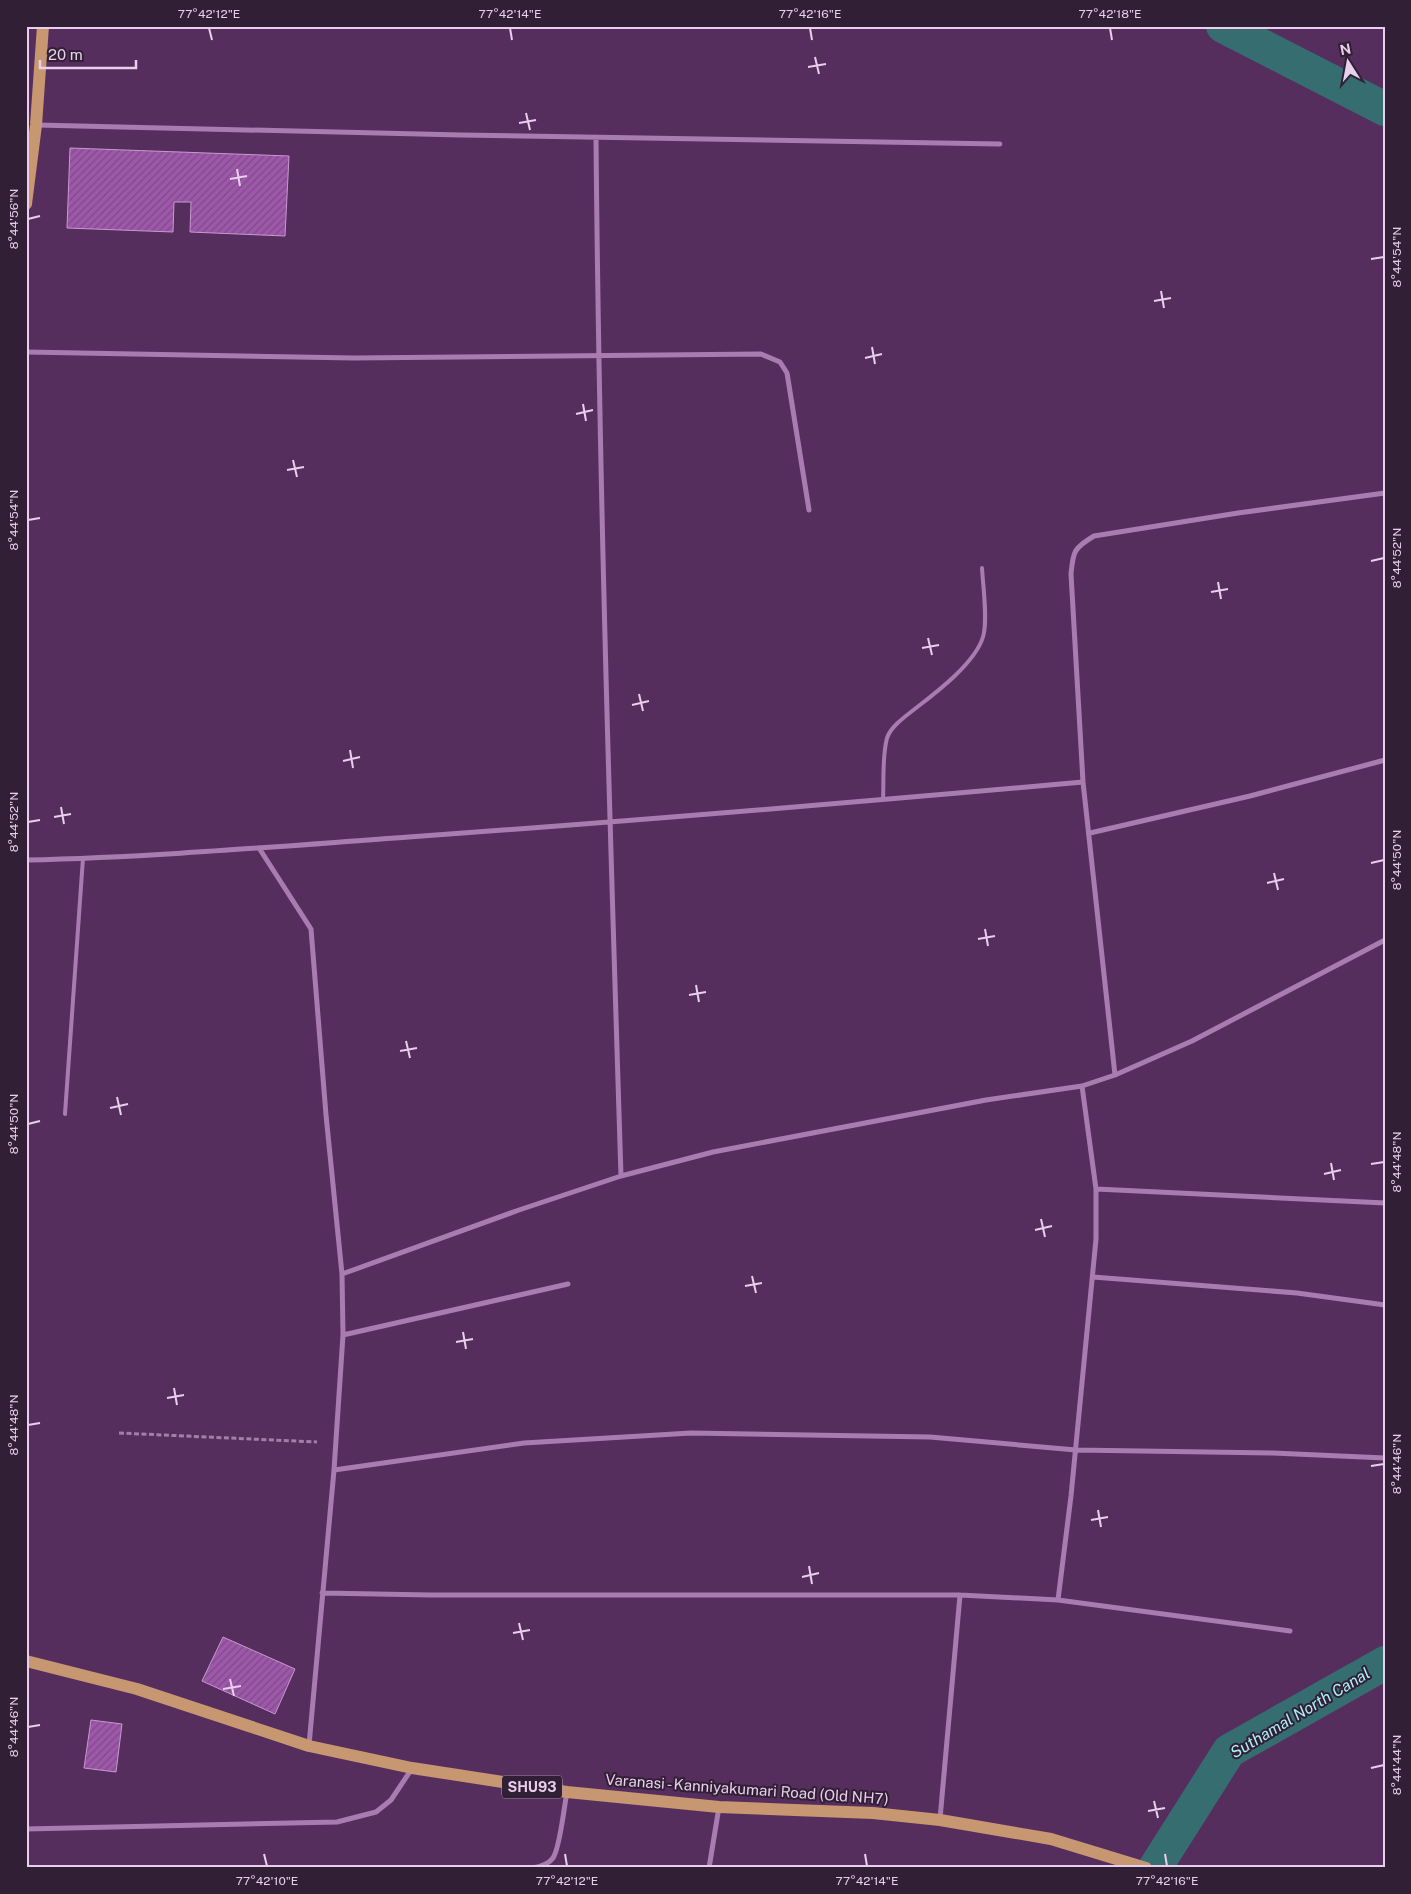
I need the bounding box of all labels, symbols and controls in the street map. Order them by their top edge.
text: 77°42'12"E [178,7,240,21]
text: 77°42'14"E [479,7,541,21]
text: 77°42'16"E [779,7,841,21]
text: 77°42'18"E [1078,7,1142,21]
scale bar [40,38,136,70]
north arrow [1324,38,1374,88]
text: N [1339,40,1352,58]
text: 20 m [48,46,83,63]
text: 8°44'56"N [7,189,21,249]
text: 8°44'54"N [1390,227,1404,287]
text: 8°44'54"N [7,490,21,550]
text: 8°44'52"N [1390,528,1404,588]
text: 8°44'52"N [7,792,21,852]
text: 8°44'50"N [1390,830,1404,890]
text: 8°44'50"N [7,1094,21,1154]
text: 8°44'48"N [1390,1132,1404,1192]
text: 8°44'48"N [7,1395,21,1455]
text: 8°44'46"N [1390,1434,1404,1494]
water label: Suthamal North Canal [1227,1664,1373,1762]
text: 8°44'46"N [7,1697,21,1757]
text: 8°44'44"N [1390,1735,1404,1795]
street label: Varanasi - Kanniyakumari Road (Old NH7) [605,1771,889,1807]
road number: SHU93 [502,1775,562,1798]
text: 77°42'10"E [236,1874,298,1888]
text: 77°42'12"E [536,1874,598,1888]
text: 77°42'14"E [836,1874,898,1888]
text: 77°42'16"E [1136,1874,1198,1888]

